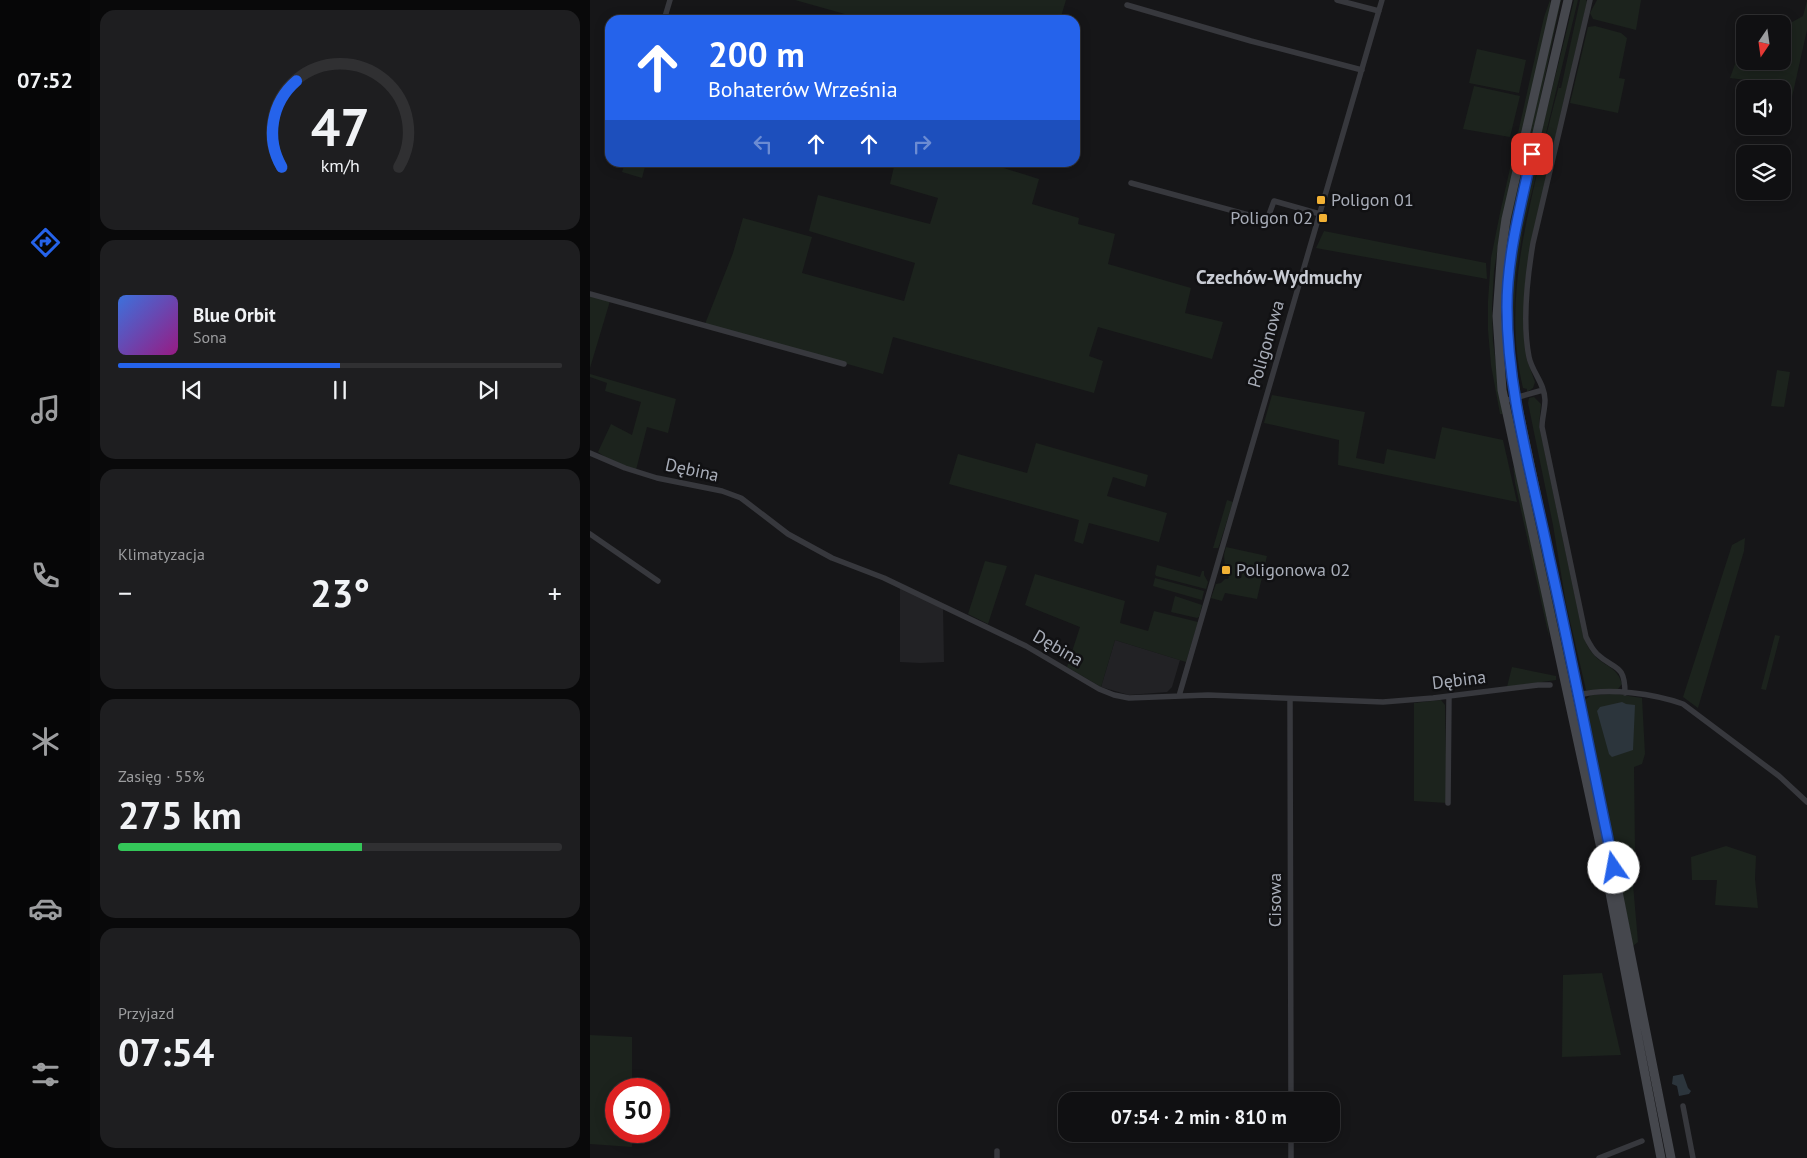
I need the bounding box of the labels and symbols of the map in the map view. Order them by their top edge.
north arrow [1736,15,1791,70]
pin [1511,133,1553,175]
place label: Poligon 01 [1331,188,1414,211]
marker: Poligon 01 [1315,194,1327,206]
place label: Poligon 02 [1230,206,1313,229]
marker: Poligon 02 [1317,212,1329,224]
district label: Czechów-Wydmuchy [1196,265,1363,289]
street label: Poligonowa [1242,297,1289,390]
street label: Dębina [663,453,721,486]
place label: Poligonowa 02 [1236,558,1350,581]
marker: Poligonowa 02 [1220,564,1232,576]
street label: Dębina [1029,624,1087,671]
street label: Dębina [1431,665,1487,694]
position arrow [1587,841,1639,893]
street label: Cisowa [1263,873,1286,927]
speed limit sign: 50 [605,1078,670,1143]

